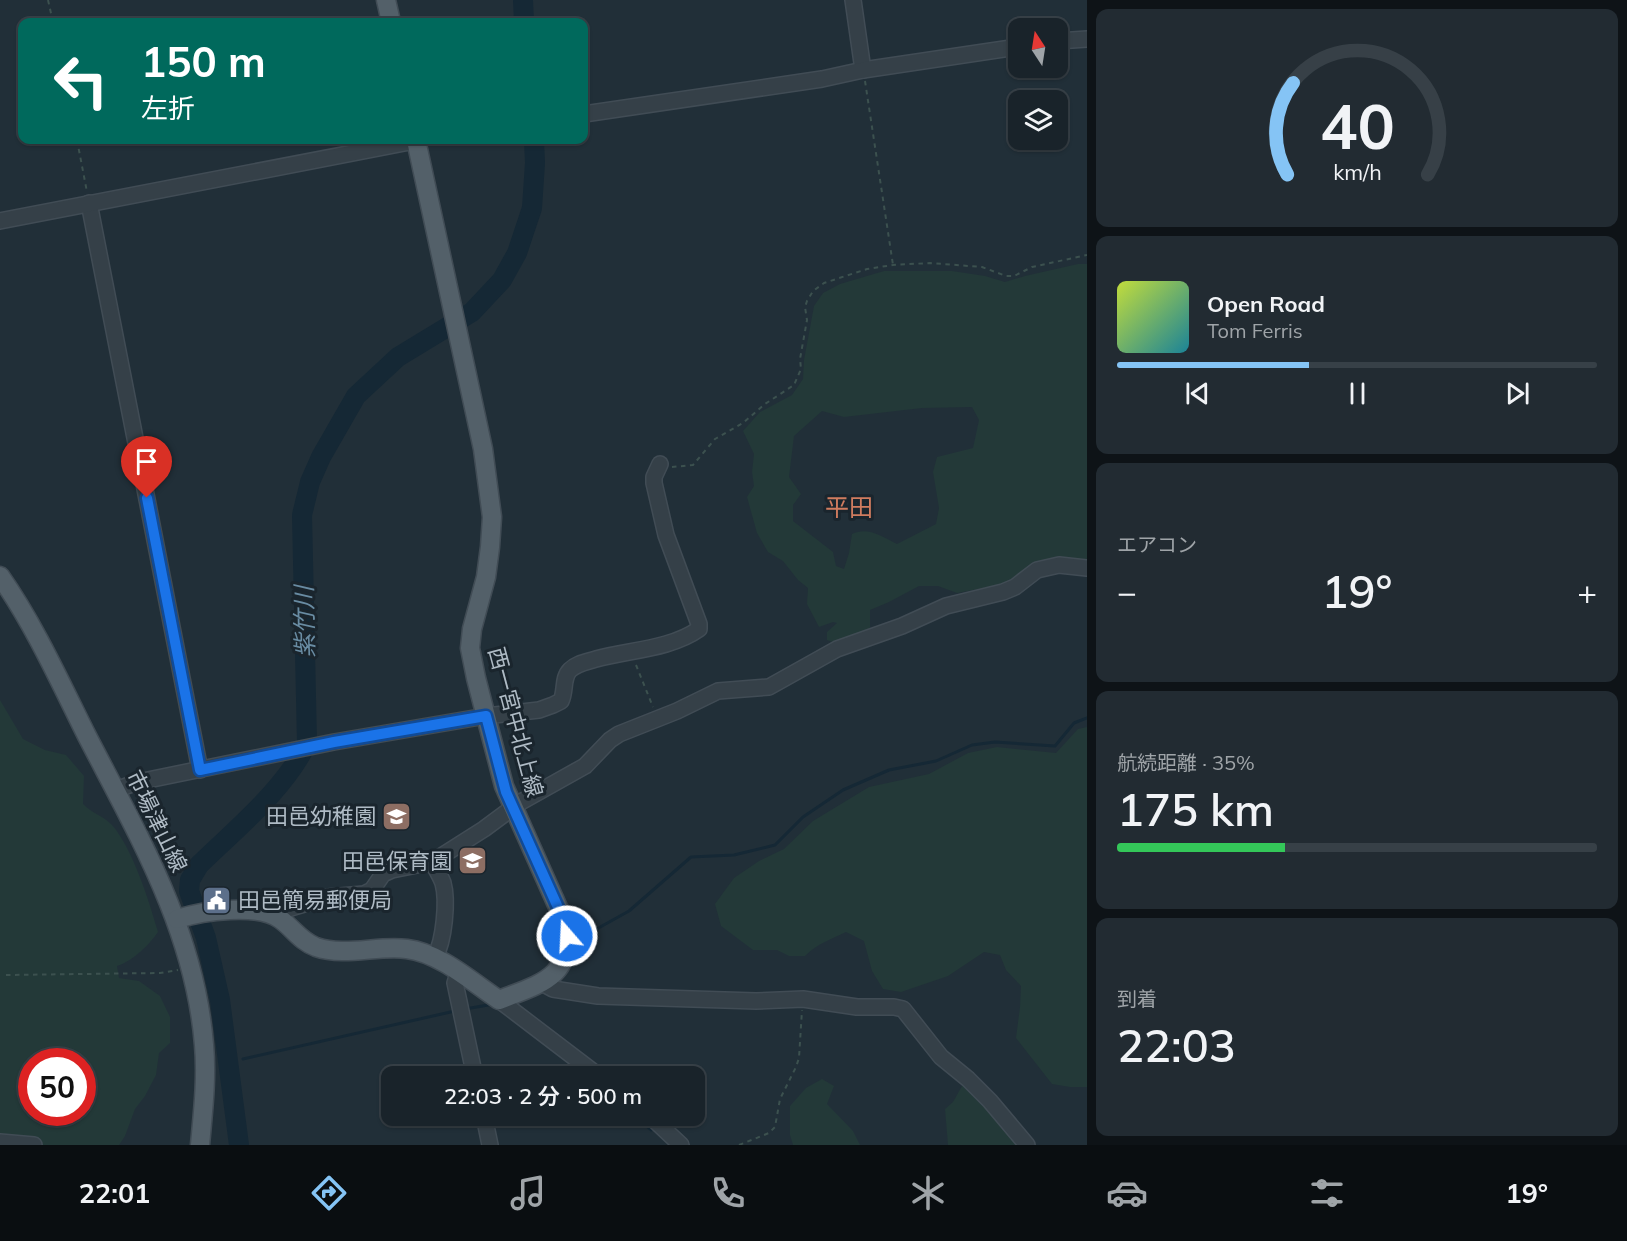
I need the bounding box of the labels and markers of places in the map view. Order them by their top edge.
pin [121,436,172,498]
school or university icon: 田邑幼稚園 [381,800,413,832]
place label: 田邑幼稚園 [266,802,376,830]
school or university icon: 田邑保育園 [457,845,489,877]
place label: 田邑保育園 [342,847,452,875]
public building icon: 田邑簡易郵便局 [201,884,233,916]
place label: 田邑簡易郵便局 [238,886,392,914]

